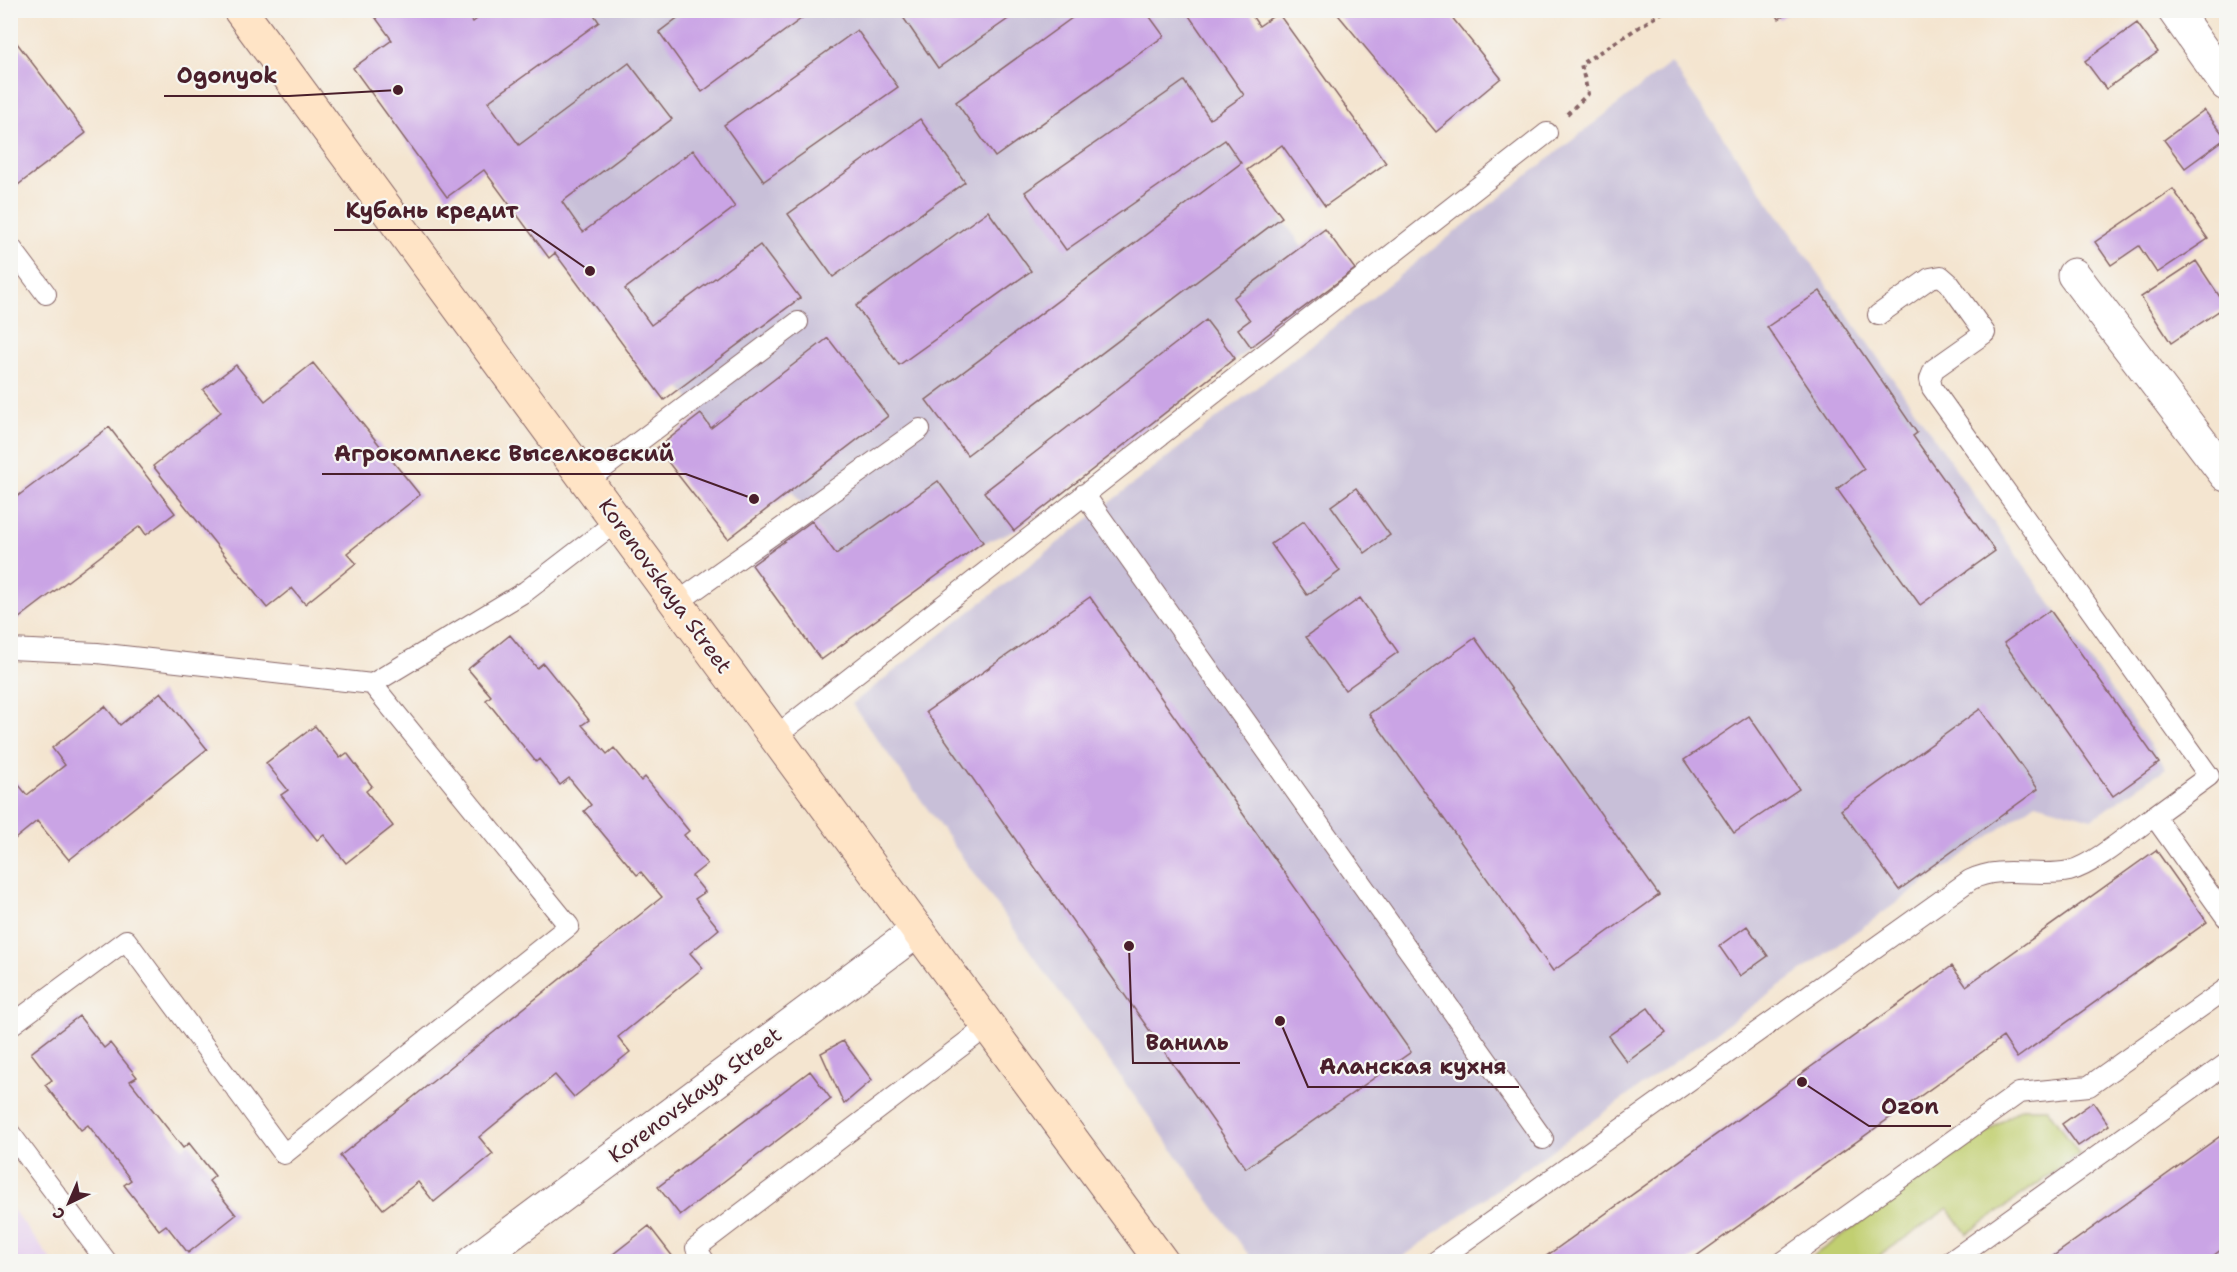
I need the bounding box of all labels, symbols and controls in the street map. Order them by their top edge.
callout: Ogonyok [164,56,289,96]
text: Ogonyok [177,61,277,90]
callout: Кубань кредит [334,190,531,230]
text: Кубань кредит [345,196,519,225]
callout: Агрокомплекс Выселковский [322,434,686,474]
text: Агрокомплекс Выселковский [334,439,674,468]
street label: Korenovskaya Street [592,493,738,679]
street label: Korenovskaya Street [603,1021,787,1169]
callout: Ваниль [1133,1023,1240,1063]
text: Ваниль [1145,1028,1229,1057]
callout: Аланская кухня [1308,1047,1519,1087]
text: Аланская кухня [1319,1052,1507,1081]
callout: Ozon [1869,1086,1951,1126]
text: Ozon [1881,1092,1939,1121]
north arrow [39,1173,99,1233]
text: С [48,1202,70,1224]

